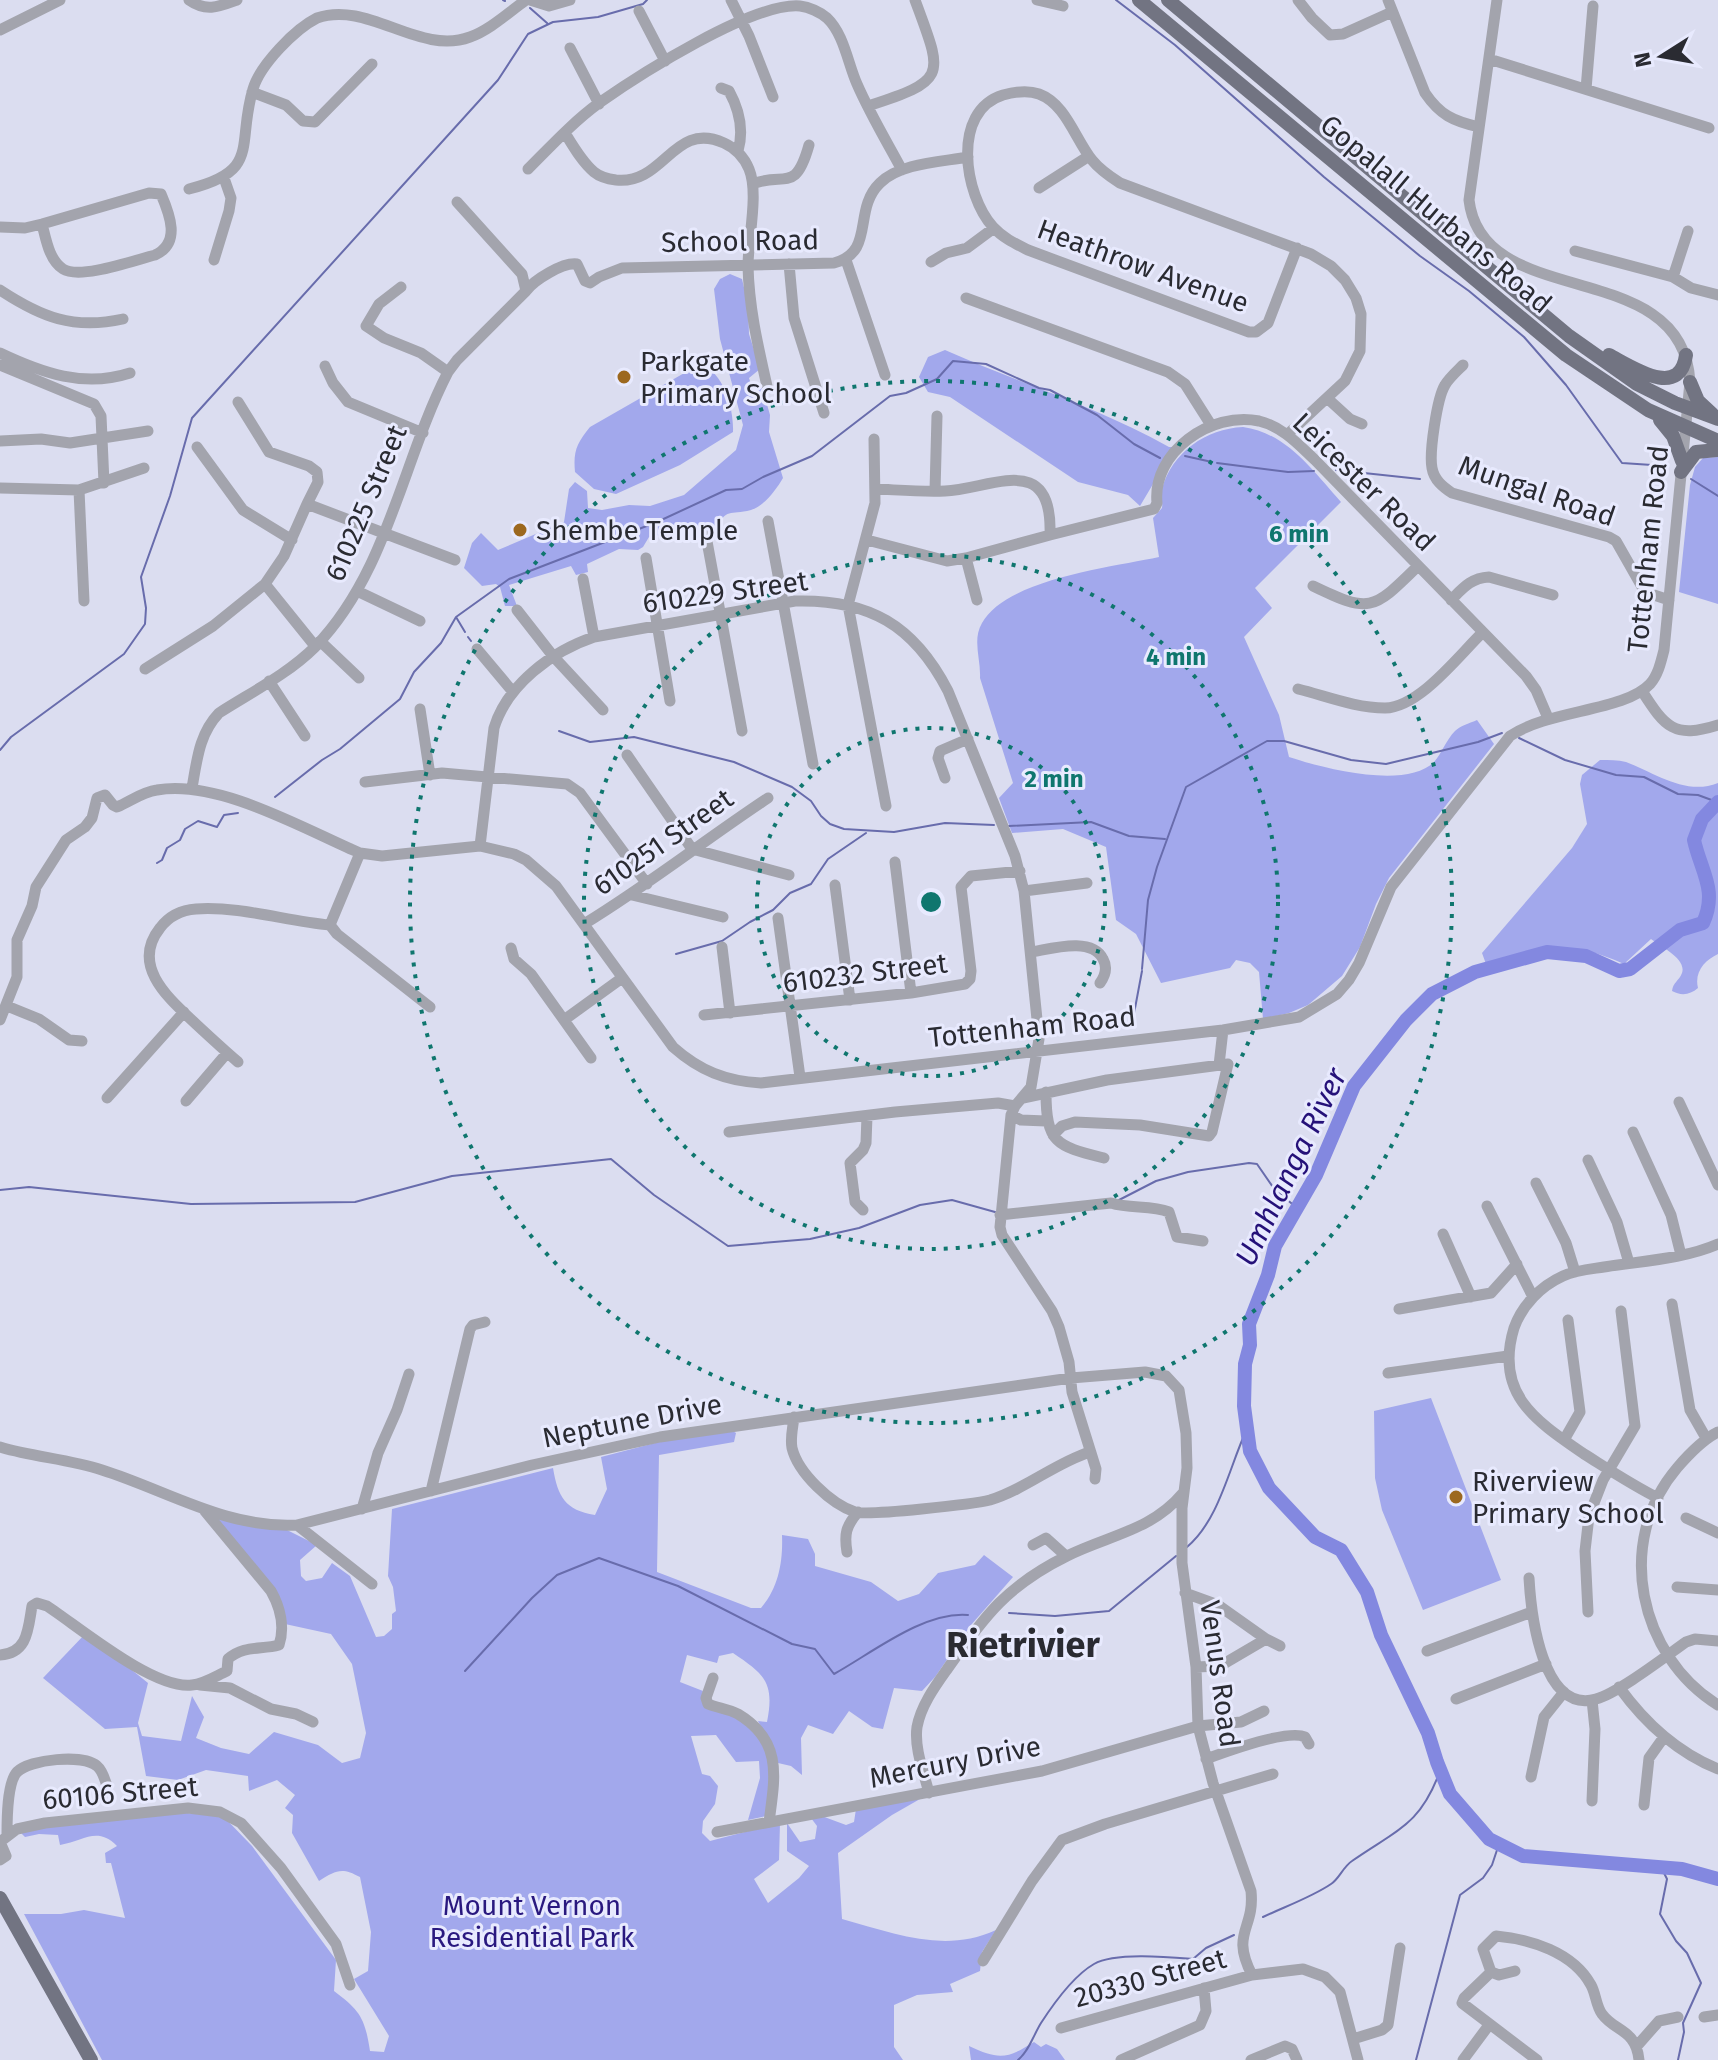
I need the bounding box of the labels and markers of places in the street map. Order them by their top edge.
place label: Parkgate Primary School [640,345,832,410]
marker: Parkgate Primary School [615,368,633,386]
place label: Shembe Temple [536,514,738,547]
marker: Shembe Temple [511,521,529,539]
centre of rings [917,888,945,916]
place label: Riverview Primary School [1472,1465,1664,1530]
marker: Riverview Primary School [1447,1488,1465,1506]

